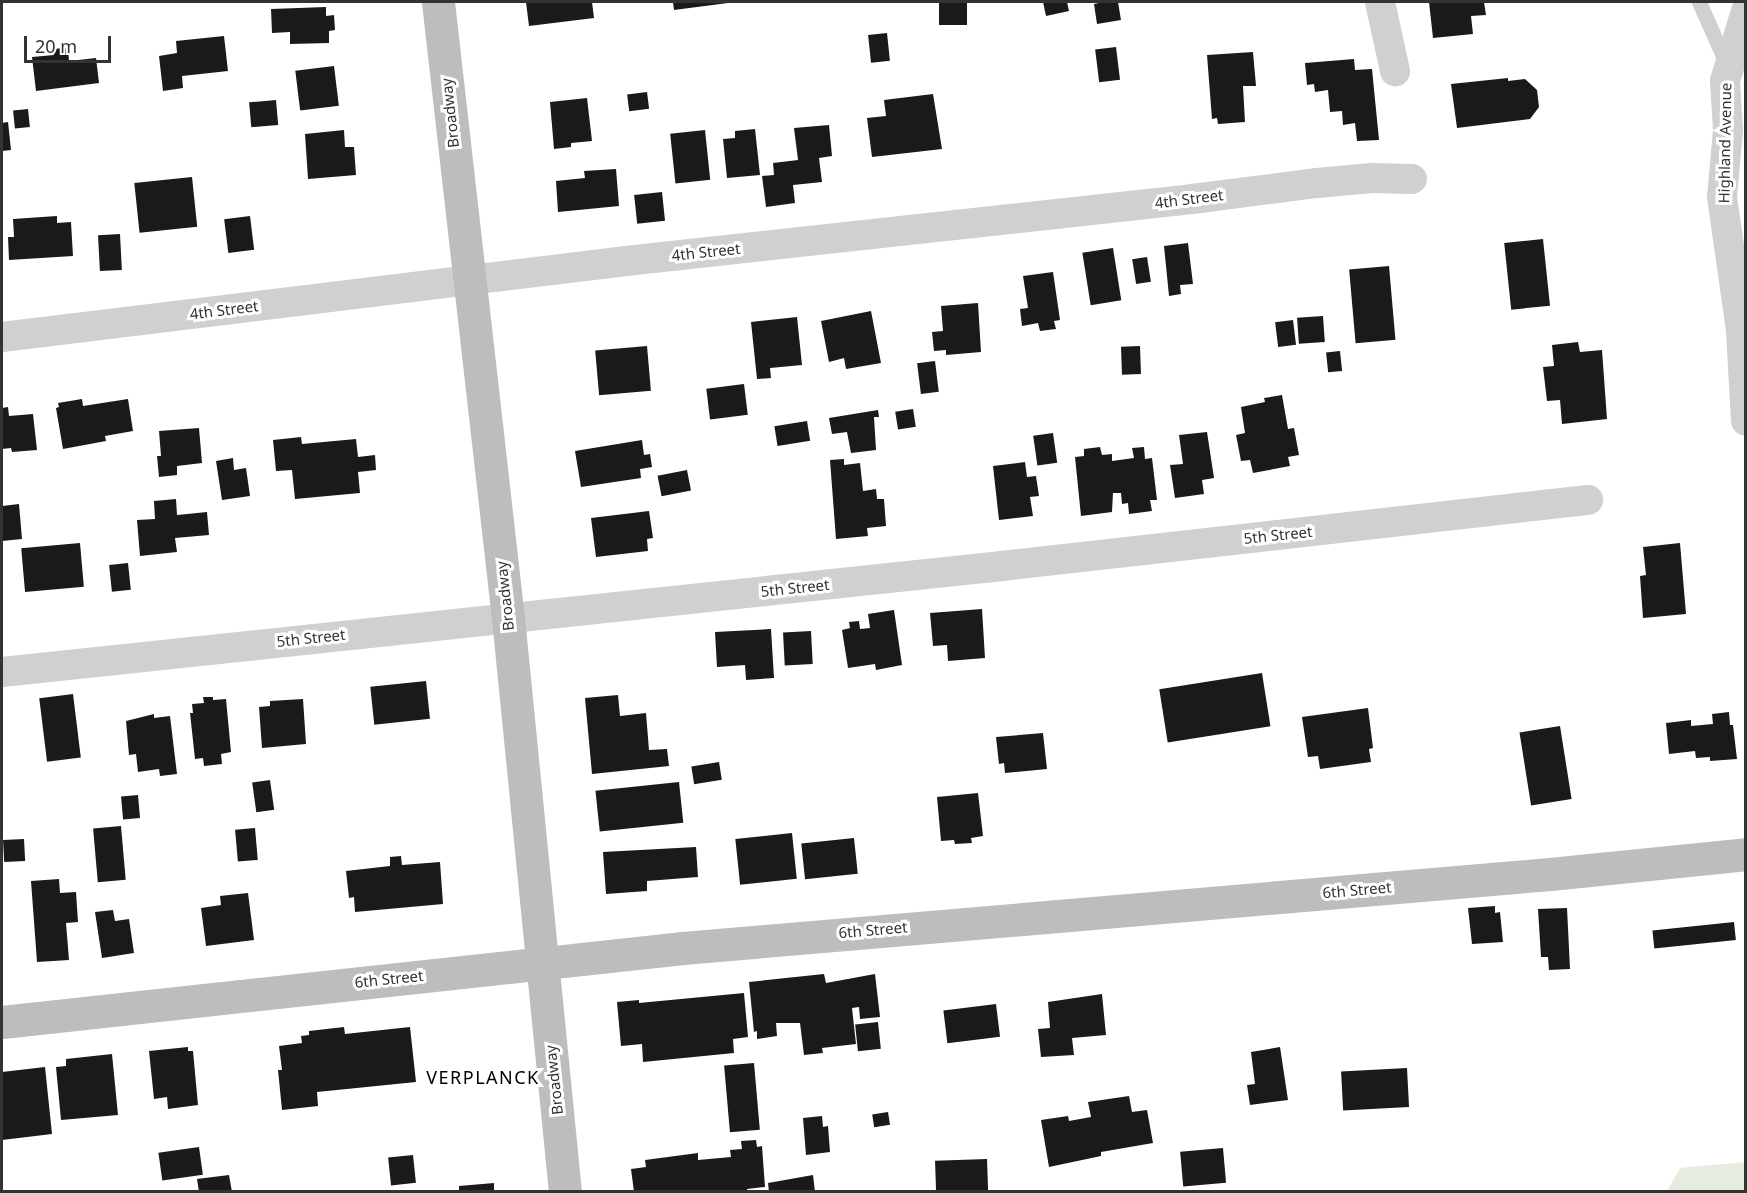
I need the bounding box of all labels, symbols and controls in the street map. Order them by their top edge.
scale bar [27,24,114,62]
text: 20 m [35,34,77,58]
street label: Broadway [437,77,463,149]
street label: Highland Avenue [1715,82,1735,204]
street label: 4th Street [1154,186,1224,212]
street label: 4th Street [671,239,741,265]
street label: 4th Street [189,297,259,323]
street label: 5th Street [1243,522,1313,548]
street label: Broadway [492,560,518,632]
street label: 5th Street [760,575,830,601]
street label: 5th Street [276,625,346,651]
street label: 6th Street [1322,878,1392,902]
street label: 6th Street [838,918,908,942]
street label: 6th Street [354,966,424,992]
street label: Broadway [541,1044,567,1116]
district label: VERPLANCK [426,1066,540,1088]

